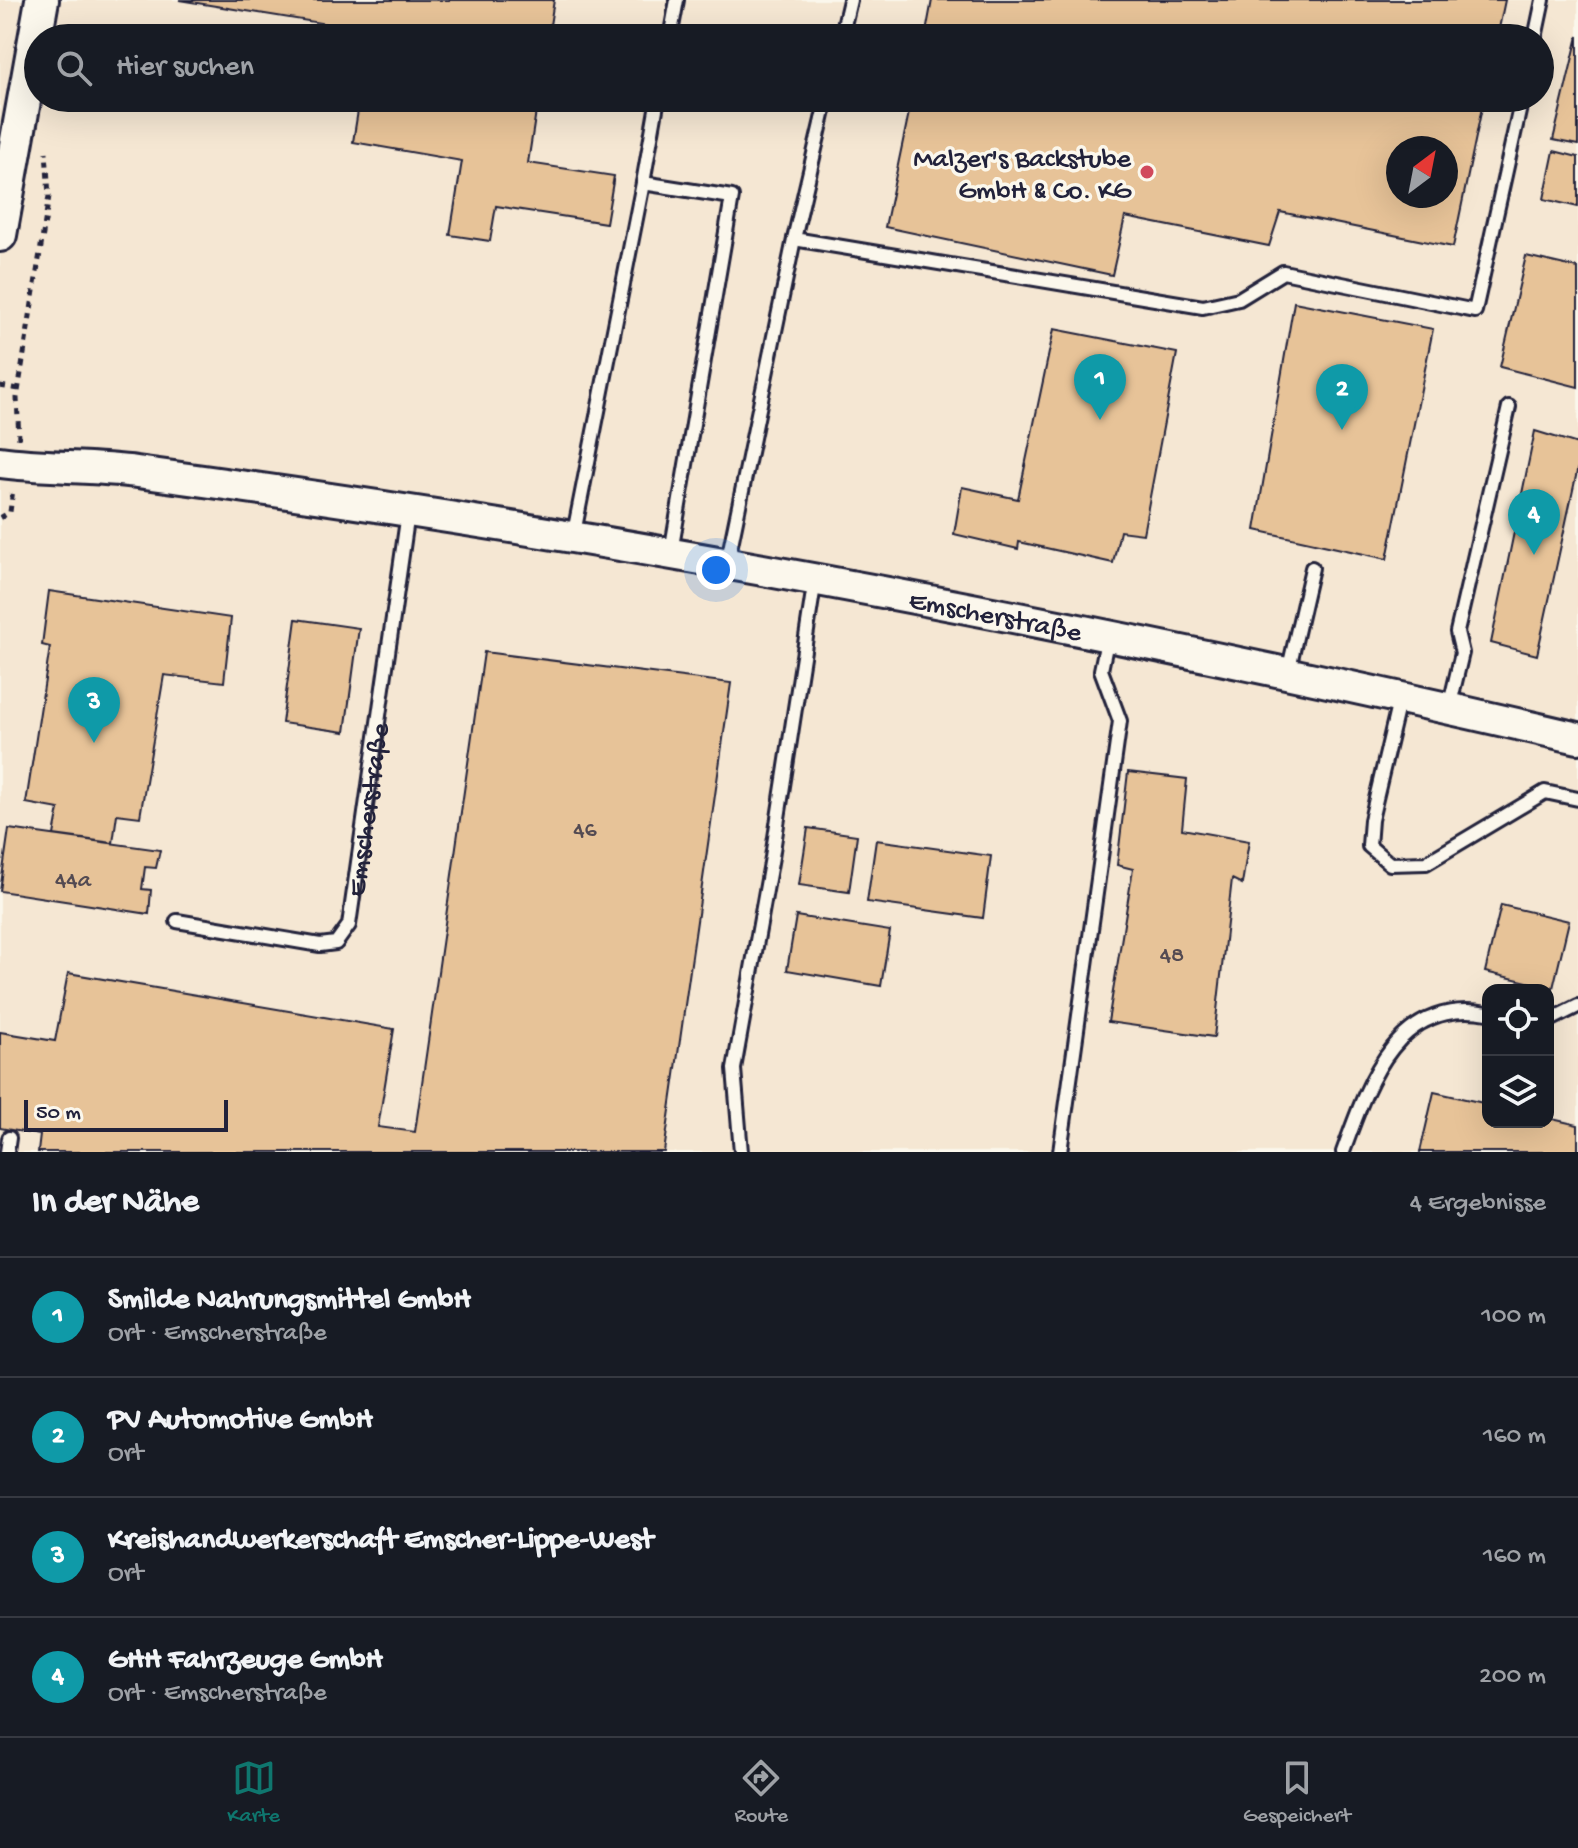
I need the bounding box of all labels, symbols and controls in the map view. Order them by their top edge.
search box [24,24,1554,112]
icon: search [52,46,96,90]
text: Hier suchen [116,51,254,86]
north arrow [1386,136,1458,208]
place label: Malzer's Backstube GmbH & Co. KG [913,144,1132,209]
marker: Malzer's Backstube GmbH & Co. KG [1138,163,1156,181]
pin: 1 [1074,354,1126,420]
pin: 2 [1316,364,1368,430]
pin: 4 [1508,489,1560,555]
your location [696,550,736,590]
street label: Emscherstraße [906,585,1085,651]
pin: 3 [68,677,120,743]
street label: Emscherstraße [341,721,399,899]
house number: 46 [573,817,598,846]
house number: 44a [55,867,92,896]
house number: 48 [1160,942,1184,971]
map controls [1482,984,1554,1128]
button: locate [1482,984,1554,1056]
button: layers [1482,1056,1554,1128]
scale bar [24,1096,228,1132]
text: 50 m [36,1101,81,1127]
text: In der Nähe [32,1184,199,1224]
text: 4 Ergebnisse [1410,1189,1546,1220]
text: Smilde Nahrungsmittel GmbH [108,1284,471,1319]
text: 1 [53,1302,63,1333]
text: 100 m [1481,1302,1546,1333]
text: Ort · Emscherstraße [108,1319,327,1350]
text: PV Automotive GmbH [108,1404,373,1439]
text: 2 [52,1422,64,1453]
text: 160 m [1483,1422,1546,1453]
text: Ort [108,1439,143,1470]
text: Kreishandwerkerschaft Emscher-Lippe-West [108,1524,653,1559]
text: 3 [51,1542,65,1573]
text: 160 m [1483,1542,1546,1573]
text: Ort [108,1559,143,1590]
text: GHH Fahrzeuge GmbH [108,1644,383,1679]
text: 4 [52,1662,64,1693]
text: 200 m [1479,1662,1546,1693]
text: Ort · Emscherstraße [108,1679,327,1710]
tab: Karte [227,1756,280,1830]
tab: Route [735,1756,788,1830]
tab: Gespeichert [1243,1756,1351,1830]

